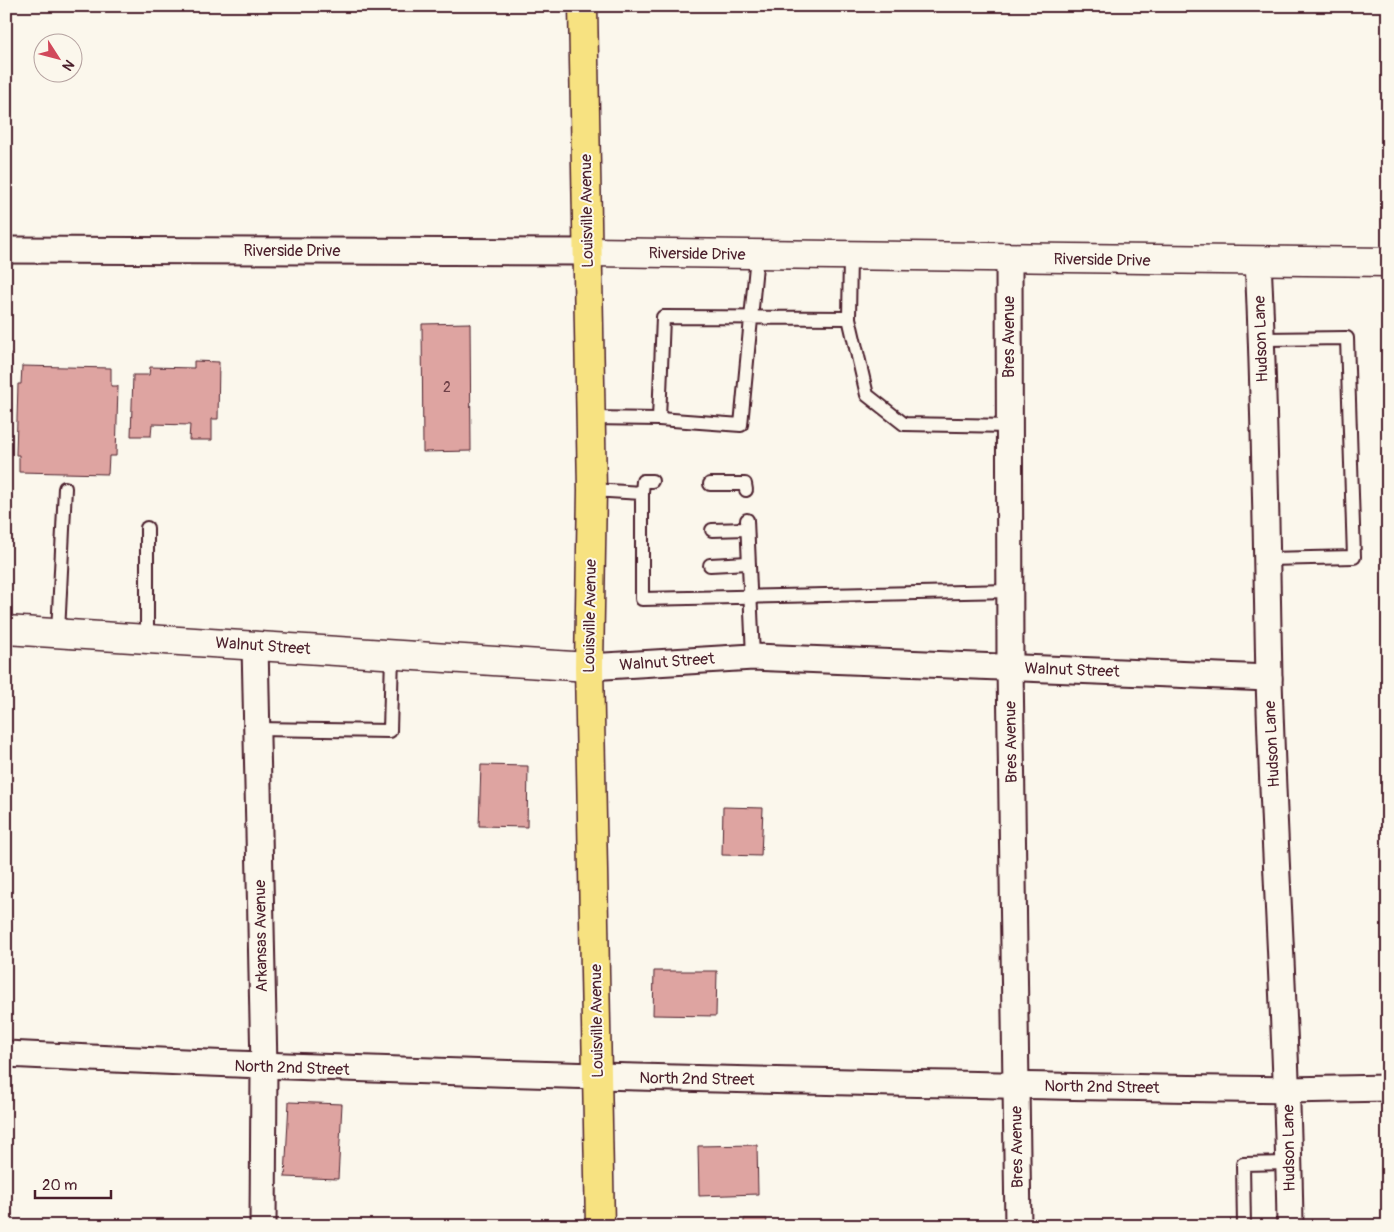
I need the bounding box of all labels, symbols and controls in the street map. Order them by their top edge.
north arrow [32,32,82,82]
text: N [58,57,78,74]
street label: Louisville Avenue [576,154,598,268]
street label: Riverside Drive [244,241,341,261]
street label: Riverside Drive [648,243,746,265]
street label: Riverside Drive [1053,249,1151,271]
street label: Hudson Lane [1249,295,1273,383]
street label: Bres Avenue [999,296,1019,378]
house number: 2 [443,379,451,396]
street label: Louisville Avenue [579,559,601,673]
street label: Walnut Street [215,633,312,659]
street label: Walnut Street [619,649,716,675]
street label: Walnut Street [1024,658,1121,682]
street label: Hudson Lane [1260,700,1284,788]
street label: Bres Avenue [1000,701,1022,783]
street label: Arkansas Avenue [250,879,272,993]
street label: Louisville Avenue [586,964,608,1078]
street label: North 2nd Street [234,1056,350,1080]
street label: North 2nd Street [639,1068,755,1090]
street label: North 2nd Street [1044,1076,1160,1098]
street label: Hudson Lane [1278,1104,1300,1192]
street label: Bres Avenue [1006,1106,1028,1188]
scale bar [35,1167,111,1199]
text: 20 m [42,1176,77,1195]

